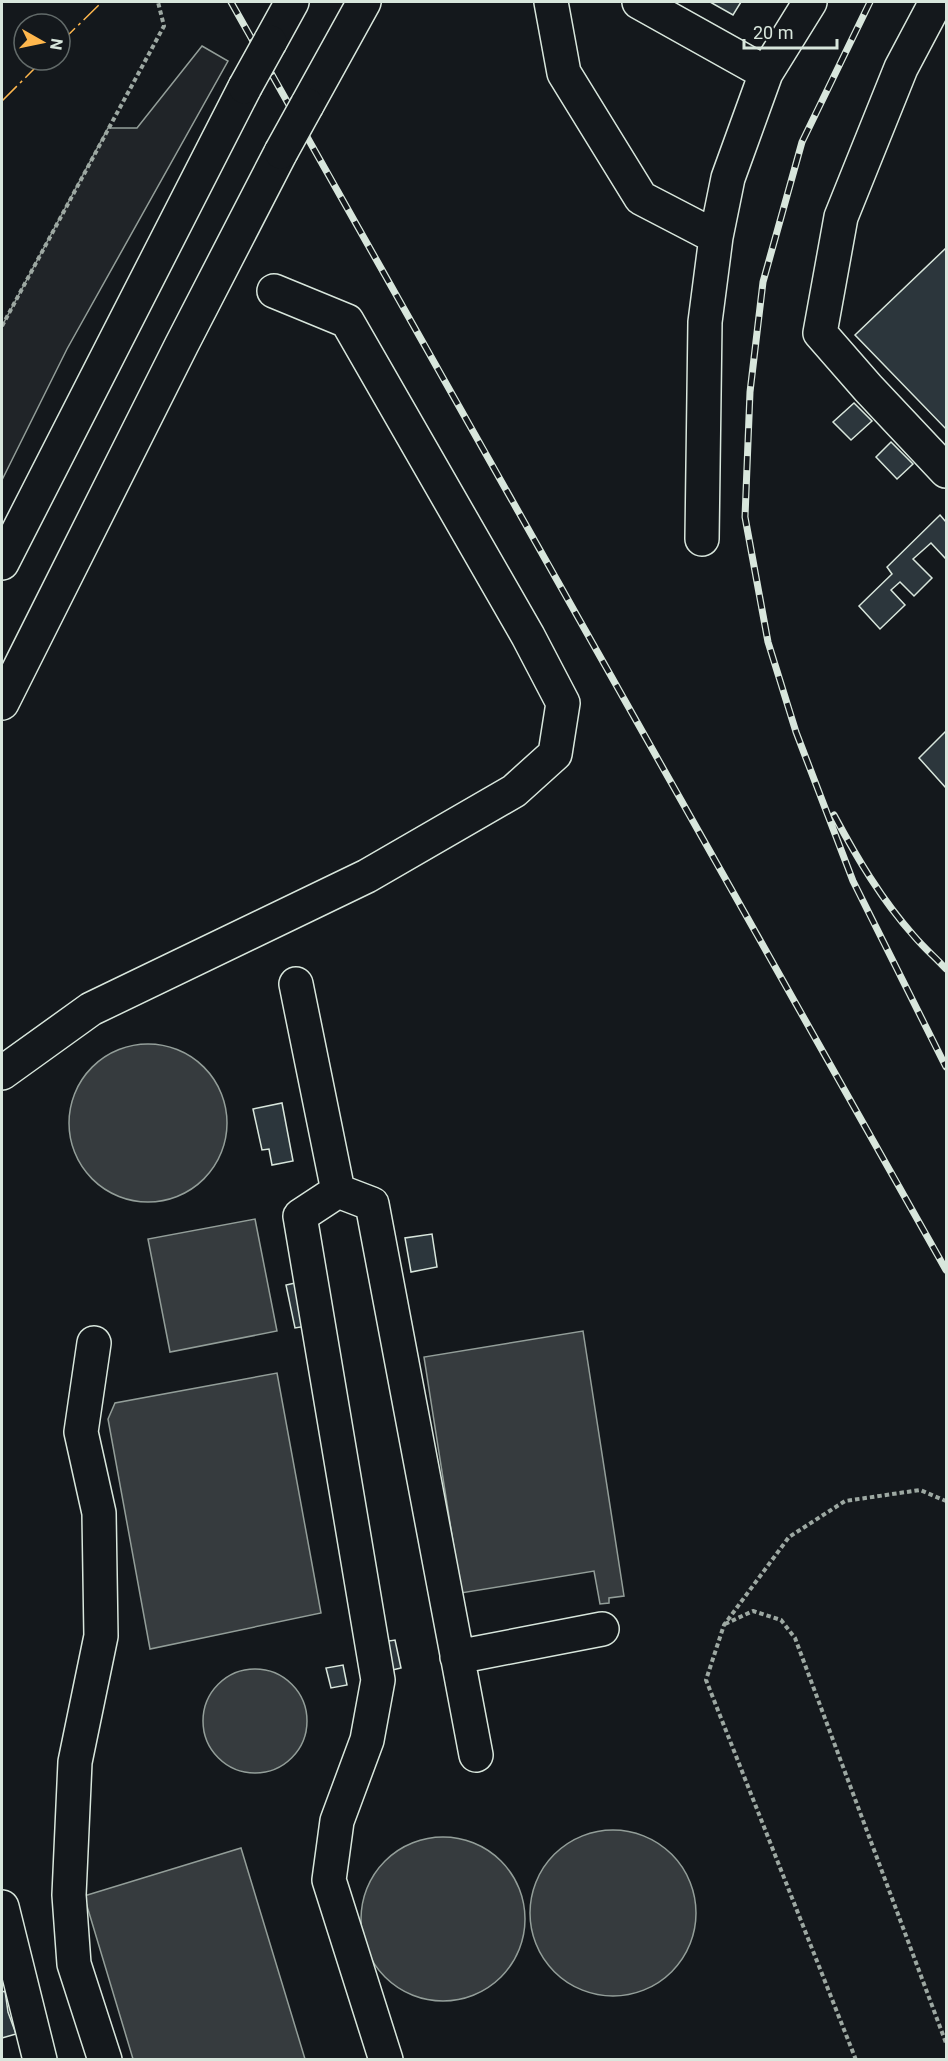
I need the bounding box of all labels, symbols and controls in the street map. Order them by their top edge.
north arrow [12,12,72,72]
scale bar [744,12,837,50]
text: 20 m [753,22,793,43]
text: N [46,37,67,51]

